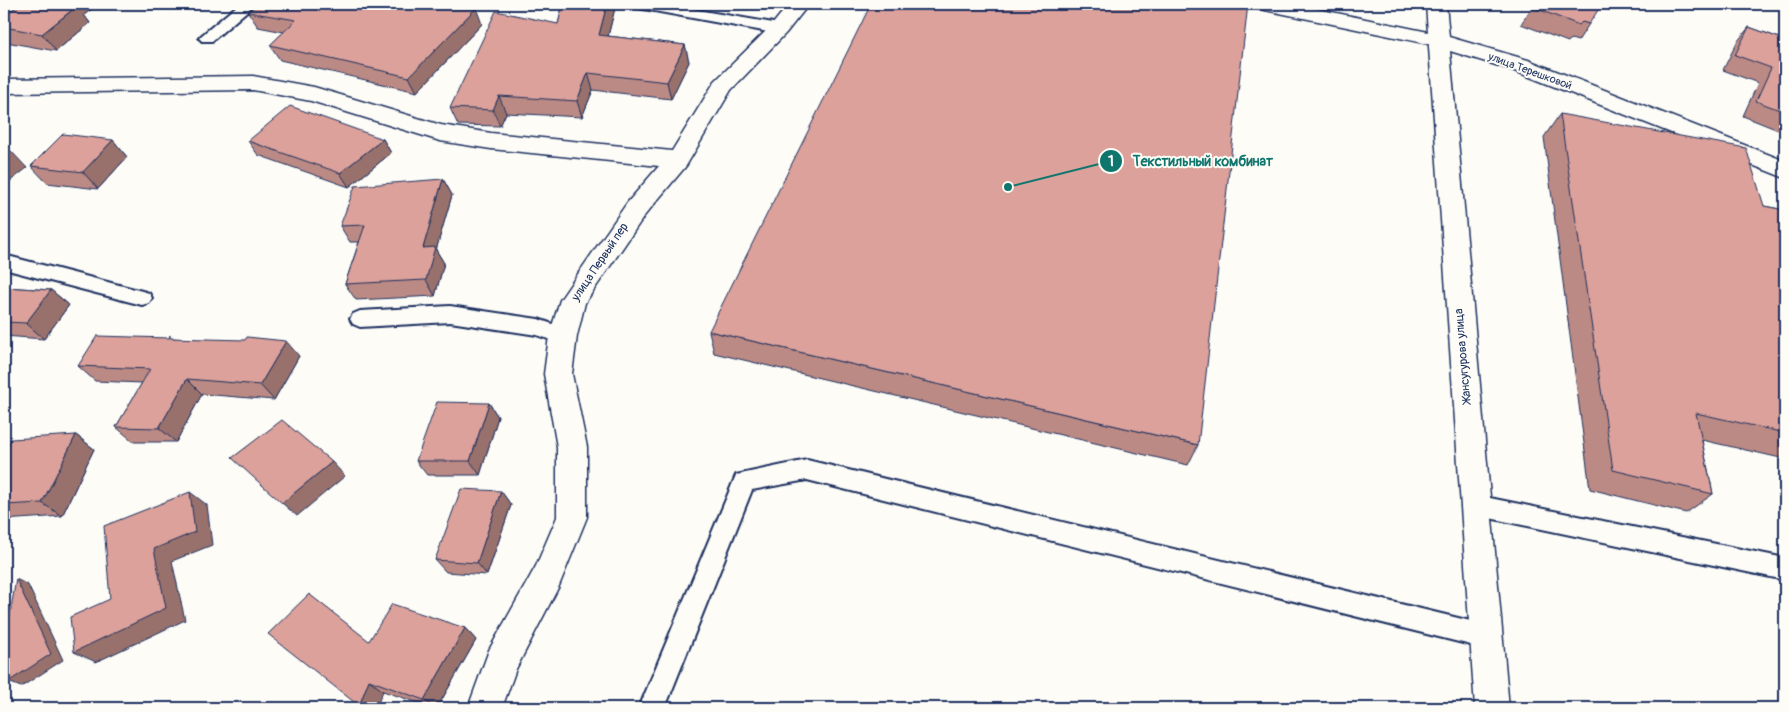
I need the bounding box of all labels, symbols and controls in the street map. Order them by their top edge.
street label: улица Терешковой [1486,50,1574,92]
callout: Текстильный комбинат [1098,147,1284,176]
text: 1 [1108,152,1114,171]
text: Текстильный комбинат [1132,153,1274,170]
street label: улица Первый пер [568,220,632,305]
street label: Жансугурова улица [1451,307,1475,406]

